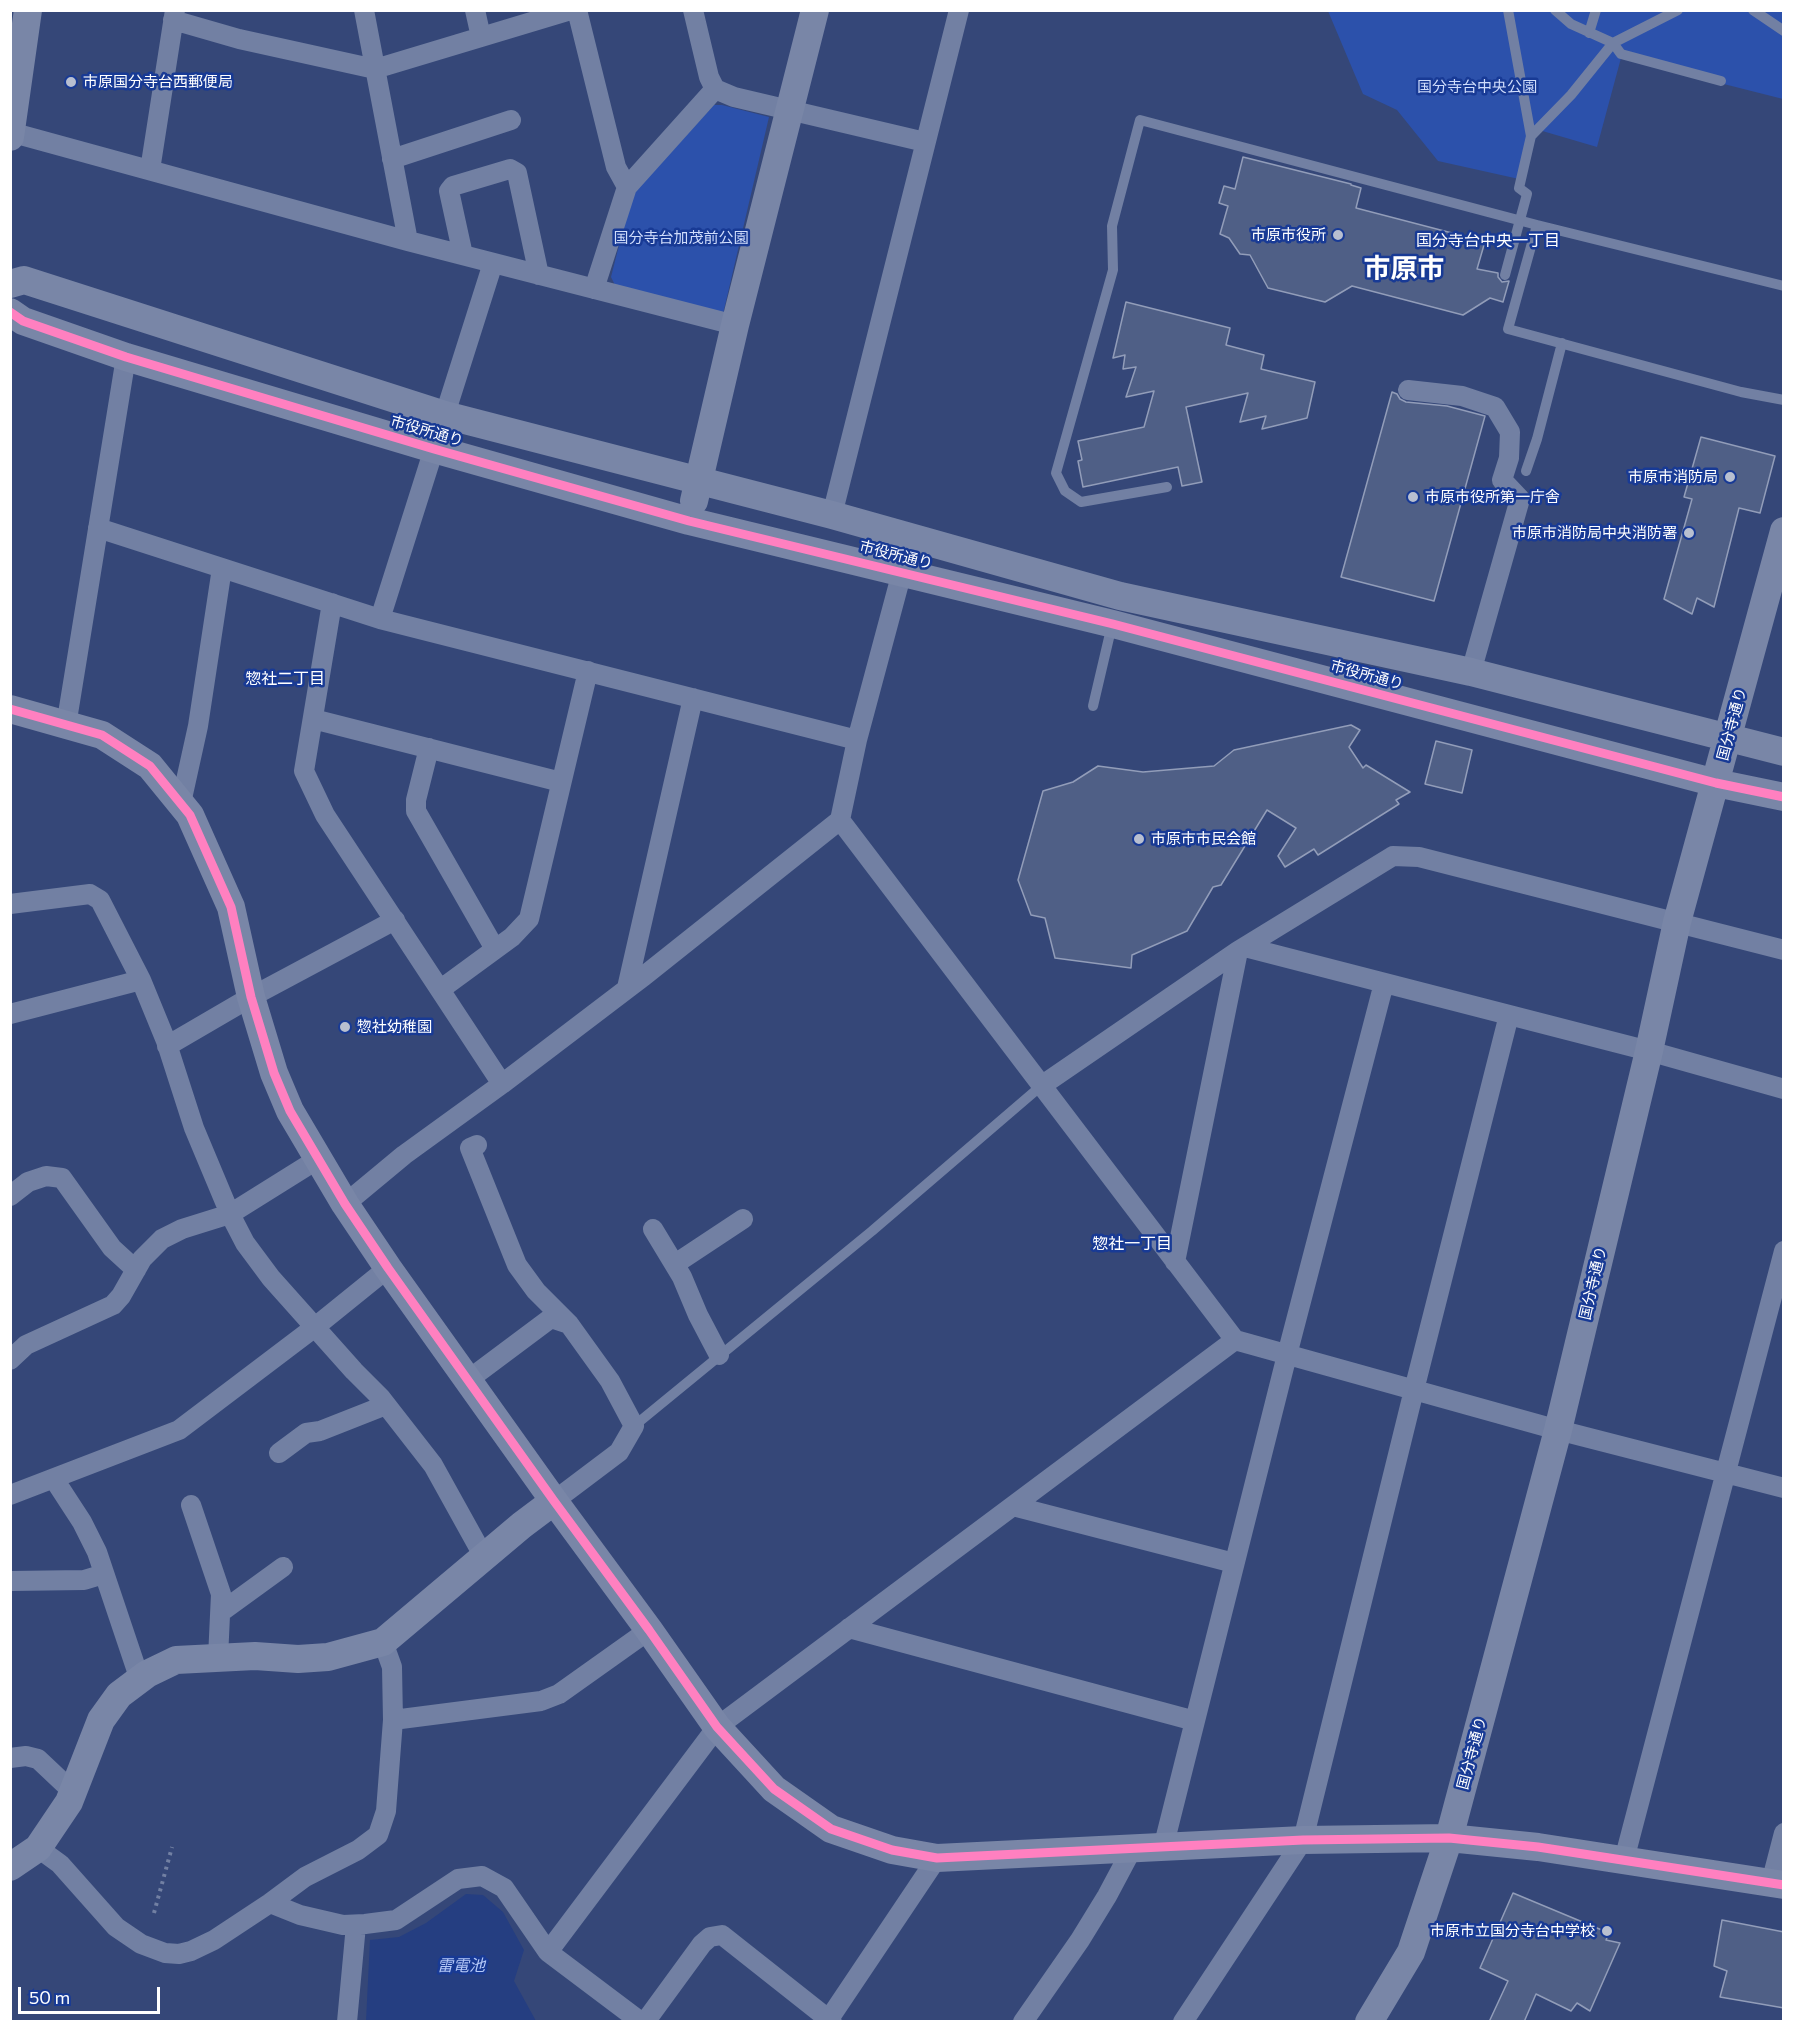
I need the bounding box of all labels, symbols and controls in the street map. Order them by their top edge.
place label: 市原国分寺台西郵便局 [83,73,233,91]
marker: 市原国分寺台西郵便局 [64,75,78,89]
park label: 国分寺台中央公園 [1417,78,1537,96]
place label: 市原市役所 [1251,226,1326,244]
marker: 市原市役所 [1331,228,1345,242]
park label: 国分寺台加茂前公園 [614,229,748,247]
district label: 国分寺台中央一丁目 [1416,231,1560,251]
district label: 市原市 [1364,253,1444,285]
street label: 市役所通り [388,412,466,450]
place label: 市原市消防局 [1628,468,1718,486]
marker: 市原市消防局 [1723,470,1737,484]
place label: 市原市役所第一庁舎 [1425,488,1560,506]
marker: 市原市役所第一庁舎 [1406,490,1420,504]
place label: 市原市消防局中央消防署 [1512,524,1677,542]
marker: 市原市消防局中央消防署 [1682,526,1696,540]
street label: 市役所通り [857,537,935,573]
street label: 市役所通り [1328,657,1406,693]
district label: 惣社二丁目 [245,669,325,689]
street label: 国分寺通り [1714,685,1750,763]
place label: 市原市市民会館 [1151,830,1256,848]
marker: 市原市市民会館 [1132,832,1146,846]
place label: 惣社幼稚園 [357,1018,432,1036]
marker: 惣社幼稚園 [338,1020,352,1034]
district label: 惣社一丁目 [1092,1234,1172,1254]
street label: 国分寺通り [1576,1244,1610,1322]
street label: 国分寺通り [1454,1714,1490,1792]
place label: 市原市立国分寺台中学校 [1430,1922,1595,1940]
marker: 市原市立国分寺台中学校 [1600,1924,1614,1938]
water label: 雷電池 [437,1956,485,1976]
scale bar [21,1975,164,2013]
text: 50 m [29,1986,70,2008]

